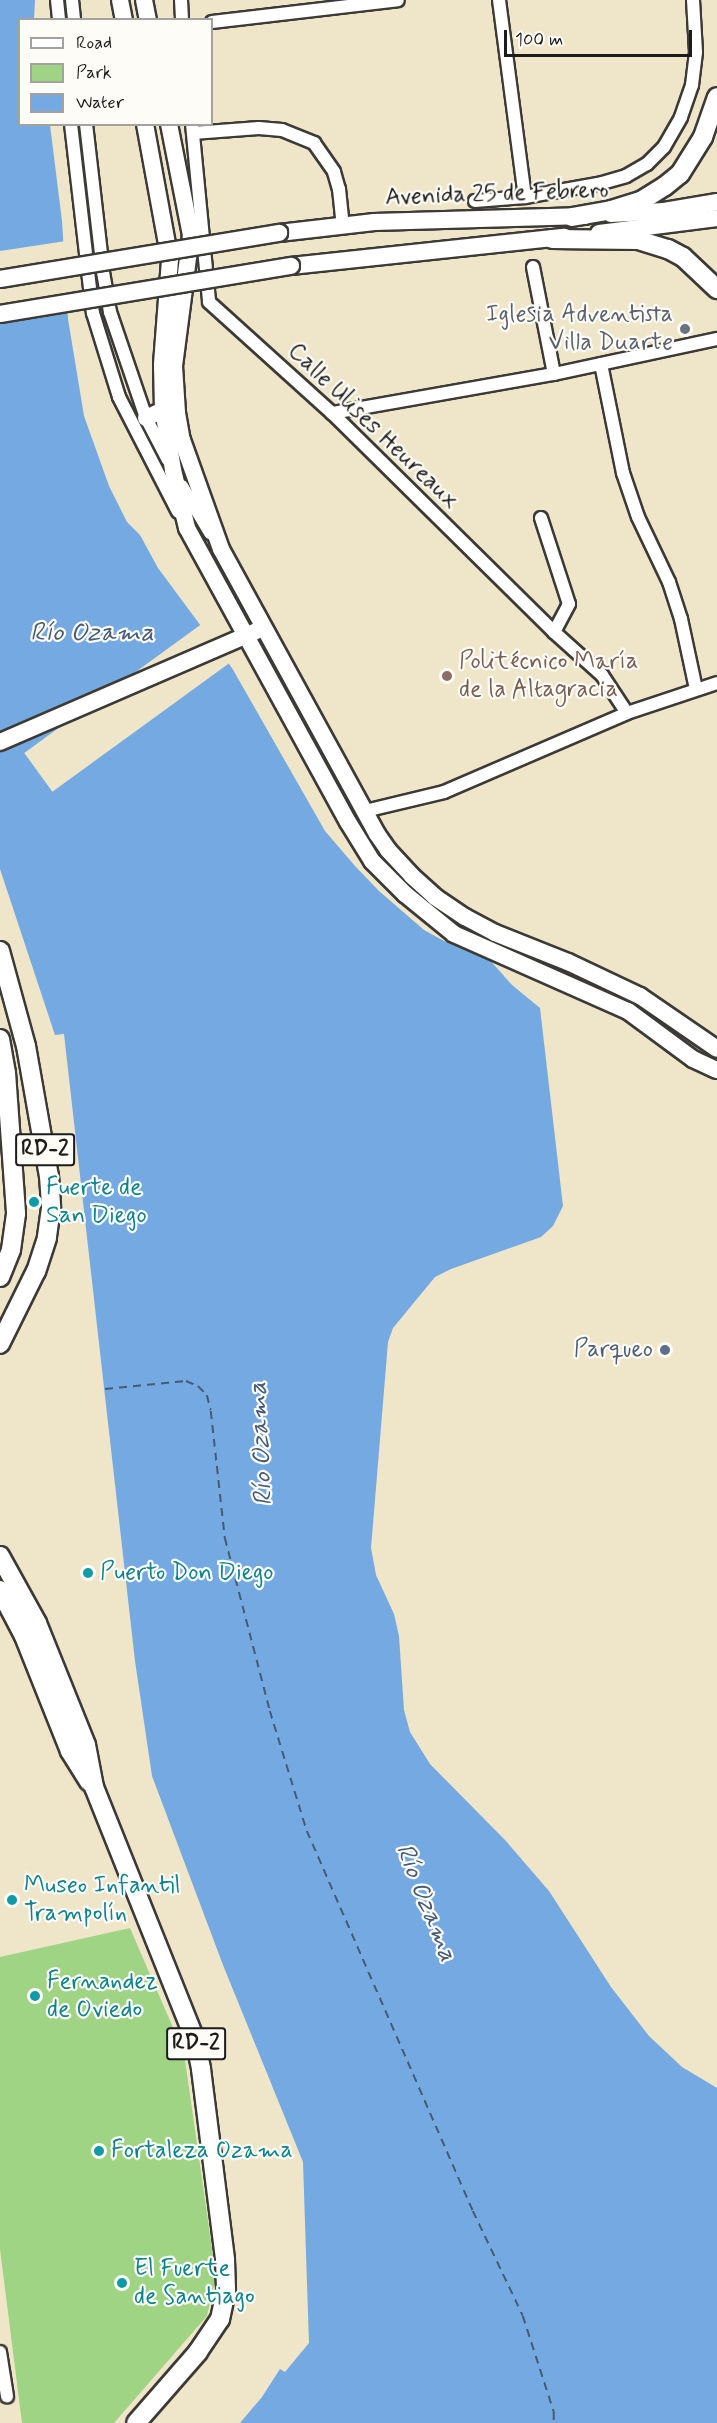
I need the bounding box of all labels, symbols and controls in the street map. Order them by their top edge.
legend [18,18,213,126]
scale bar [507,18,694,56]
text: 100 m [515,28,563,52]
text: Road [76,31,112,55]
text: Park [76,61,112,85]
text: Water [76,91,124,115]
street label: Avenida 25 de Febrero [383,176,611,212]
place label: Iglesia Adventista Villa Duarte [486,301,673,357]
marker: Iglesia Adventista Villa Duarte [678,322,692,336]
street label: Calle Ulises Heureaux [285,340,461,512]
water label: Río Ozama [30,618,154,650]
place label: Politécnico María de la Altagracia [459,648,636,704]
marker: Politécnico María de la Altagracia [440,669,454,683]
road number: RD-2 [15,1131,75,1169]
place label: Fuerte de San Diego [46,1174,145,1230]
marker: Fuerte de San Diego [27,1195,41,1209]
place label: Parqueo [574,1336,653,1364]
marker: Parqueo [658,1343,672,1357]
water label: Río Ozama [243,1381,281,1507]
place label: Puerto Don Diego [100,1559,272,1587]
marker: Puerto Don Diego [81,1566,95,1580]
water label: Río Ozama [387,1840,463,1966]
place label: Museo Infantil Trampolín [24,1872,181,1928]
marker: Museo Infantil Trampolín [5,1893,19,1907]
place label: Fernandez de Oviedo [47,1968,158,2024]
marker: Fernandez de Oviedo [28,1989,42,2003]
road number: RD-2 [166,2025,226,2063]
place label: Fortaleza Ozama [111,2137,293,2165]
marker: Fortaleza Ozama [92,2144,106,2158]
place label: El Fuerte de Santiago [134,2255,251,2311]
marker: El Fuerte de Santiago [115,2276,129,2290]

